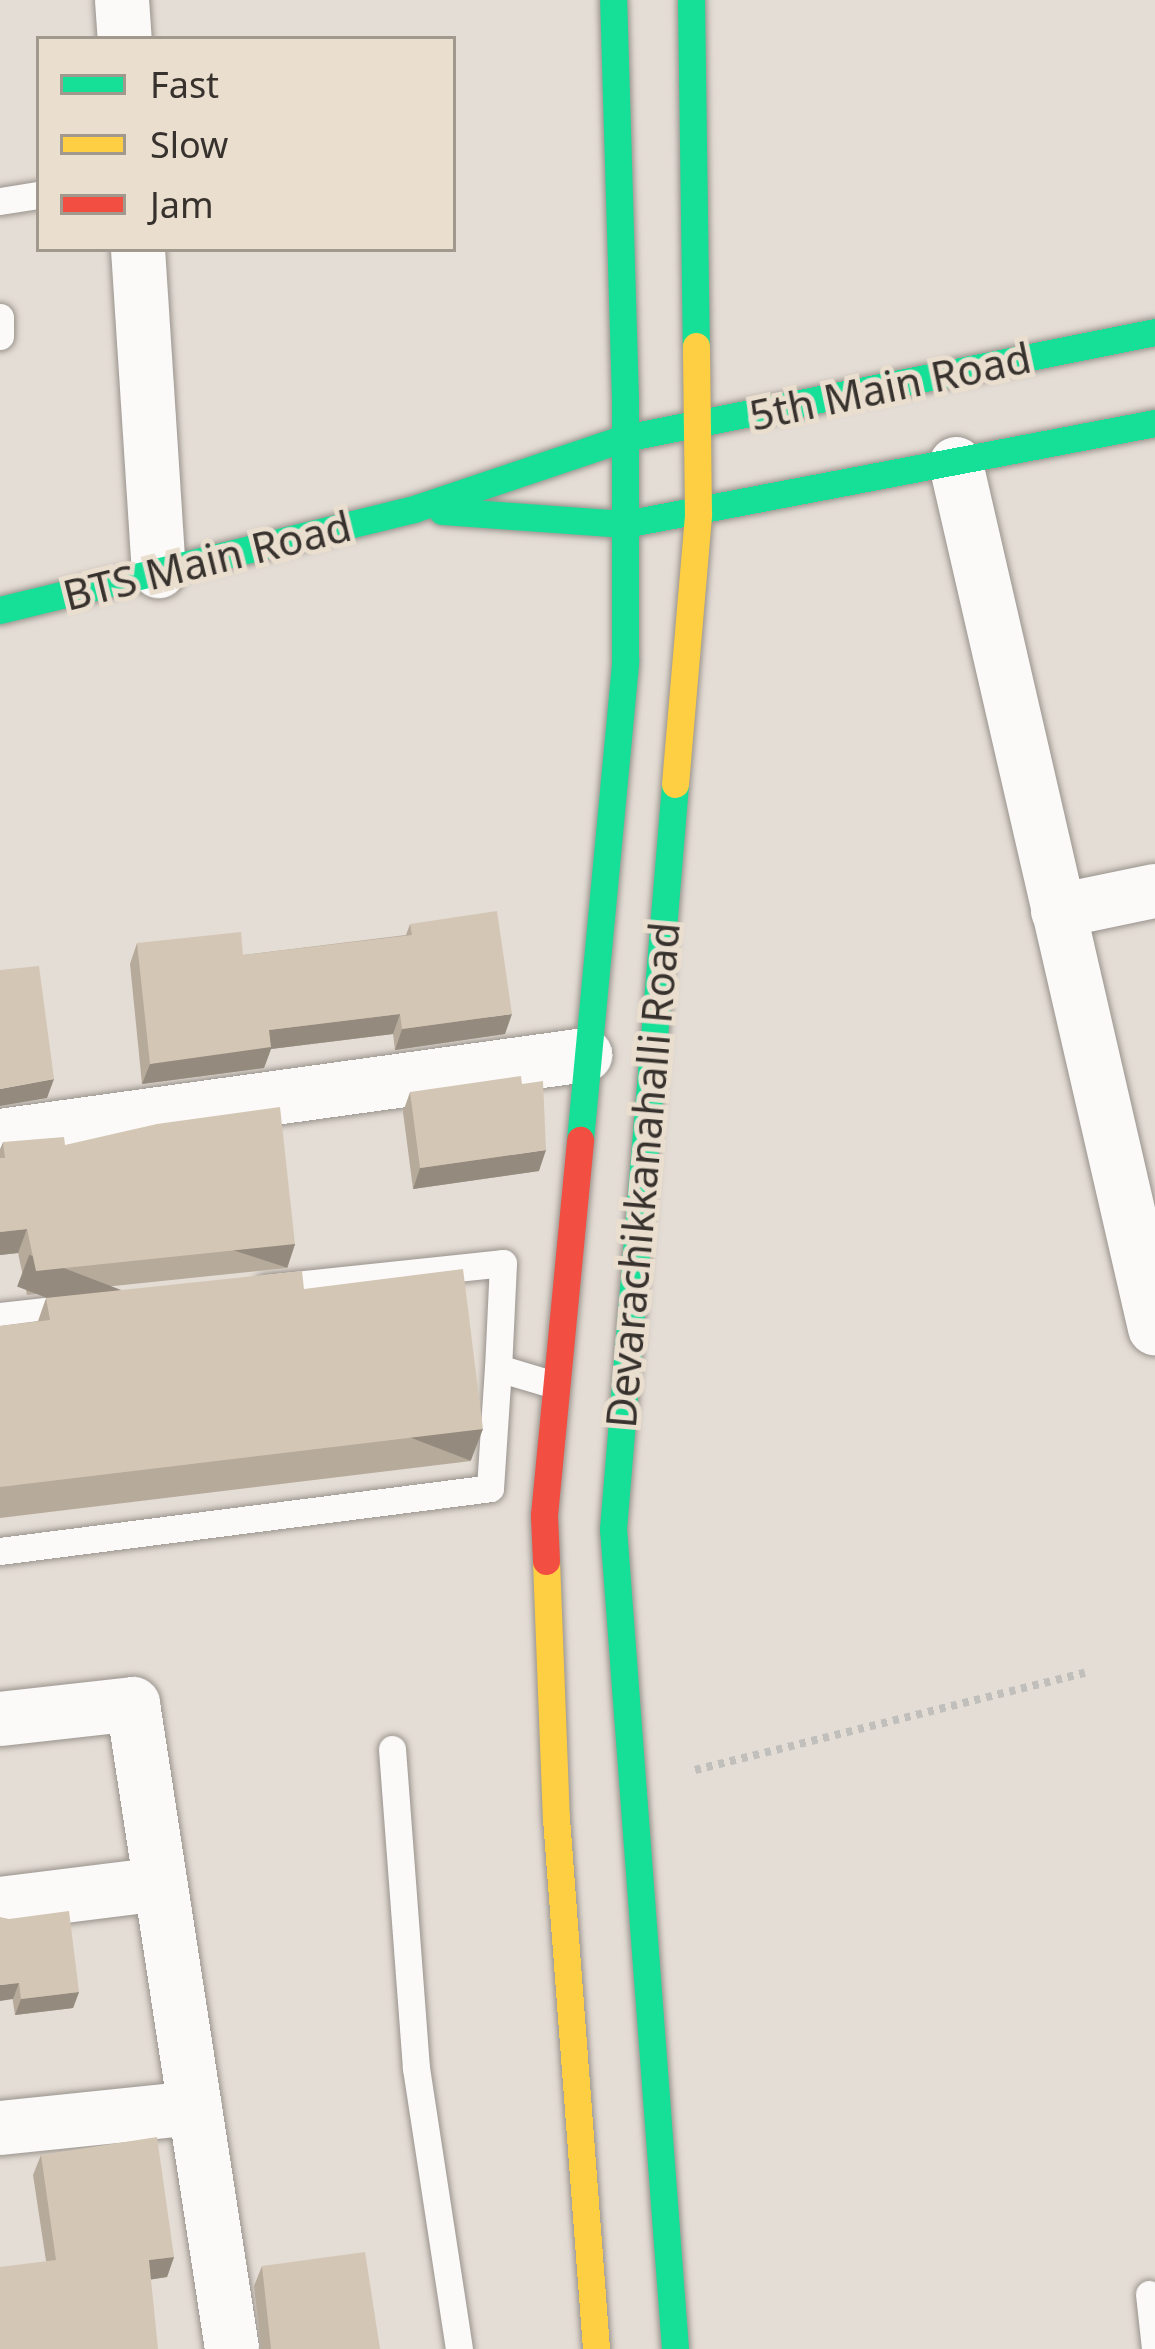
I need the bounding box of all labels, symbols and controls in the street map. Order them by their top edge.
legend [36,36,456,252]
text: Fast [150,60,219,109]
text: Slow [150,120,228,169]
text: Jam [150,180,214,229]
street label: 5th Main Road [745,332,1035,440]
street label: BTS Main Road [58,500,356,620]
street label: Devarachikkanahalli Road [595,920,689,1430]

